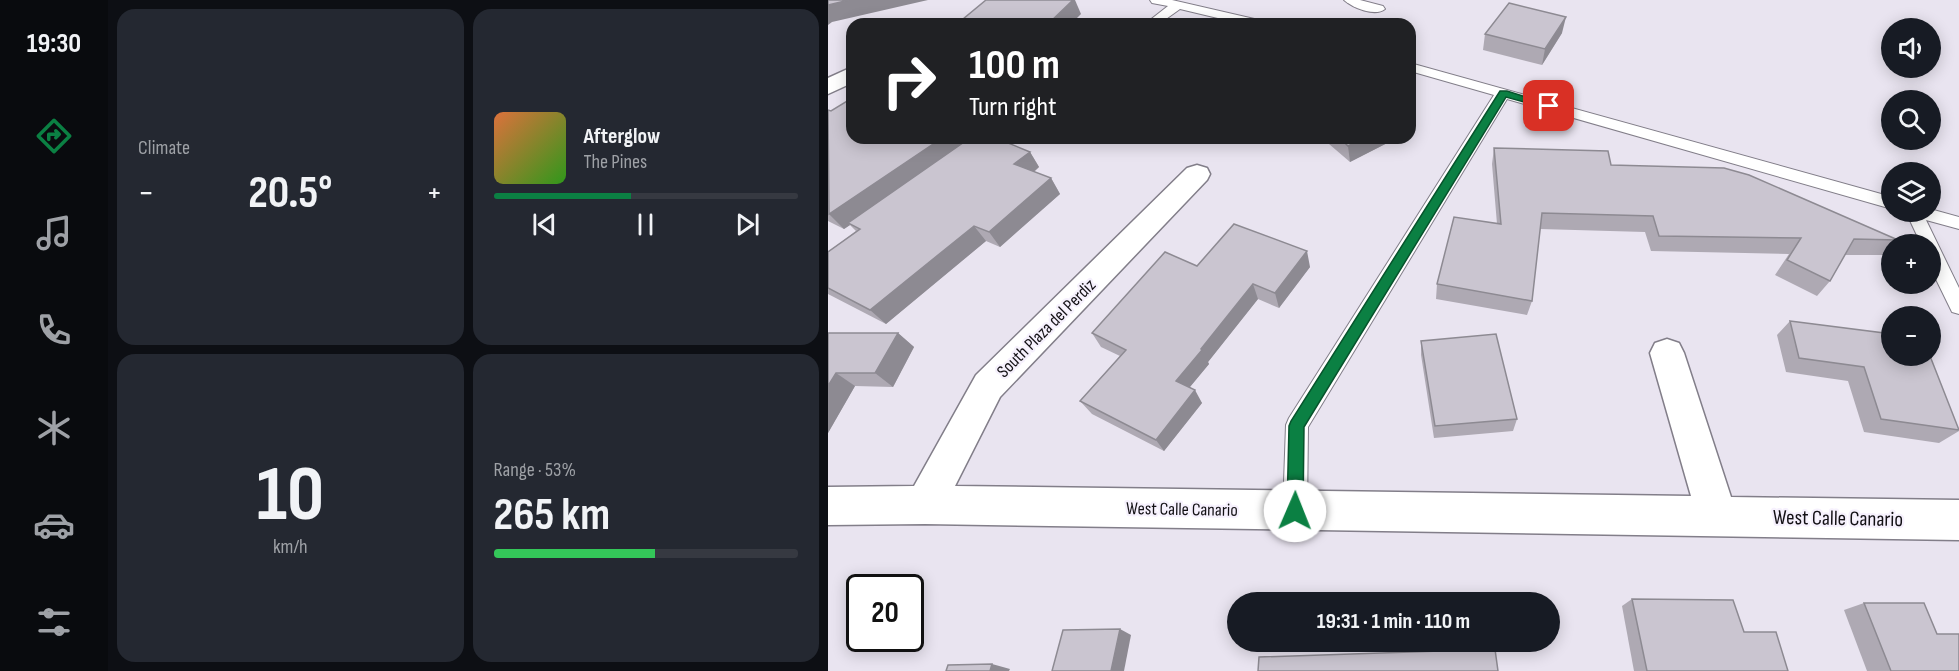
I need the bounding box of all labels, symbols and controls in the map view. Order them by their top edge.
map controls [1881,18,1941,366]
button: sound [1881,18,1941,78]
text: 19:30 [27,28,81,60]
text: 100 m [969,40,1060,91]
icon: right [870,42,948,120]
pin [1523,80,1574,131]
icon: arrive [1532,89,1565,122]
button: search [1881,90,1941,150]
text: Turn right [969,91,1056,123]
icon: directions [33,115,75,157]
text: Afterglow [584,123,660,150]
text: Climate [138,136,190,160]
text: The Pines [584,150,647,174]
button: layers [1881,162,1941,222]
text: 20.5° [248,166,332,221]
text: − [138,173,154,213]
text: + [426,173,442,213]
icon: previous [528,208,561,241]
icon: pause [629,208,662,241]
icon: next [731,208,764,241]
icon: music [33,212,75,254]
button: + [1881,234,1941,294]
street label: South Plaza del Perdiz [993,274,1100,382]
button: − [1881,306,1941,366]
icon: phone [33,309,75,351]
icon: climate [33,407,75,449]
text: 10 [256,449,324,542]
text: Range · 53% [494,458,576,482]
position arrow [1263,479,1327,543]
text: 265 km [494,488,610,543]
street label: West Calle Canario [1126,498,1238,521]
icon: car [33,504,75,546]
street label: West Calle Canario [1773,505,1903,532]
text: km/h [273,535,308,559]
speed limit sign: 20 [846,574,924,652]
icon: filters [33,601,75,643]
text: 19:31 · 1 min · 110 m [1317,608,1470,635]

